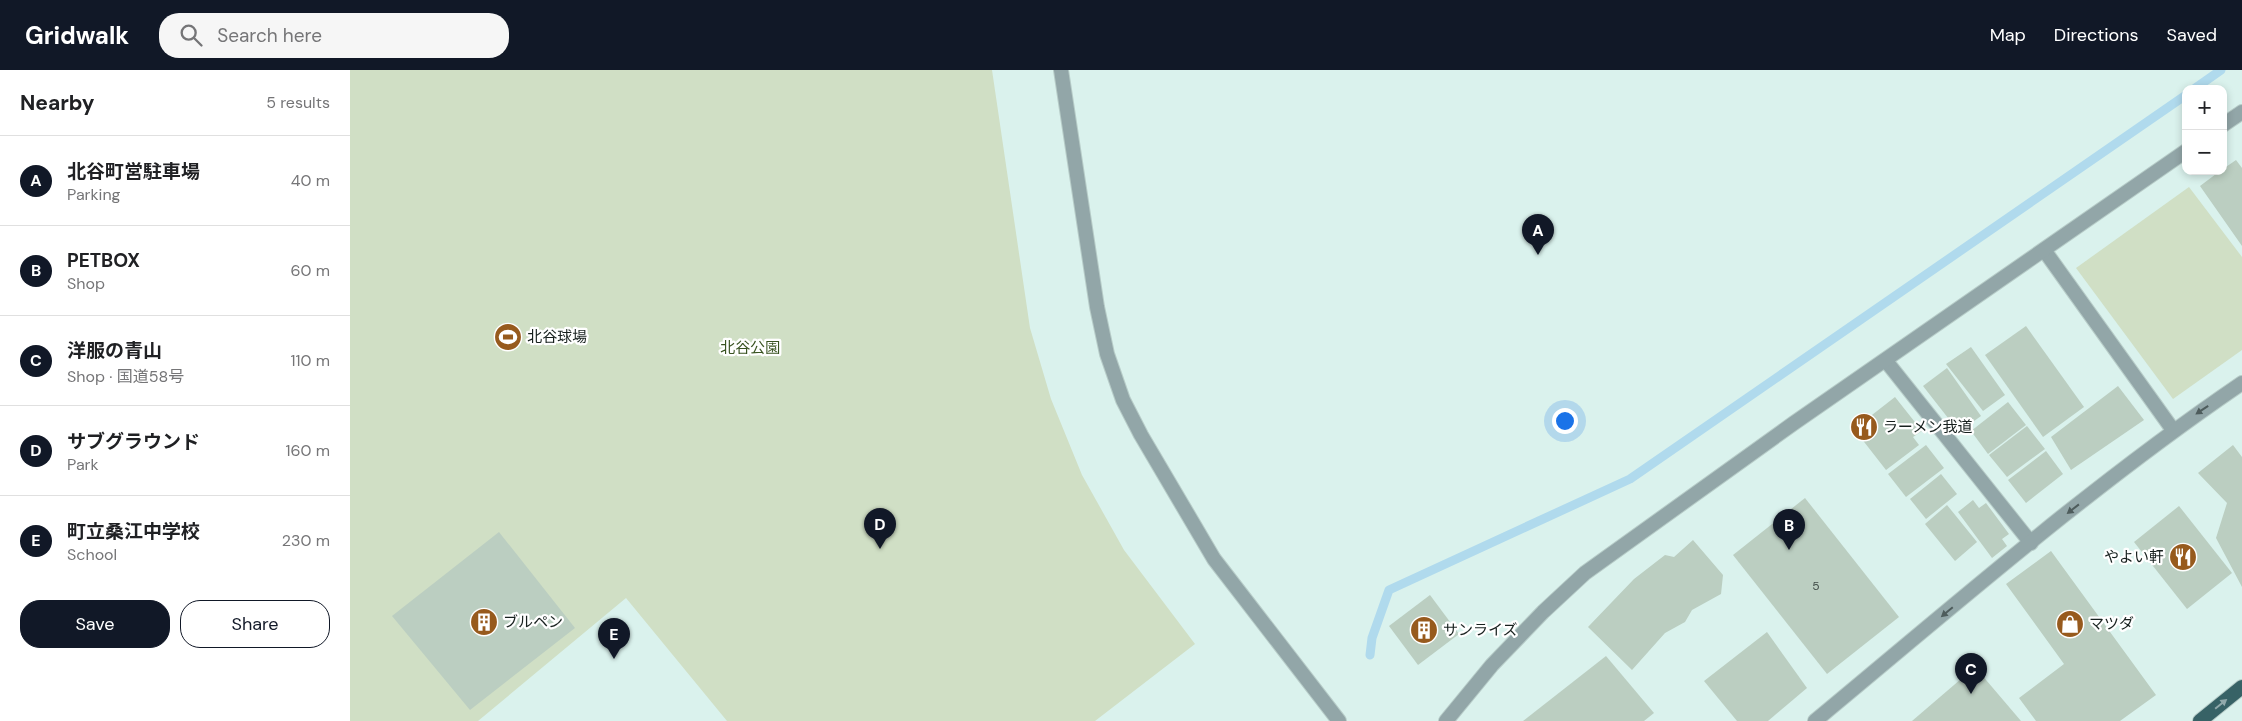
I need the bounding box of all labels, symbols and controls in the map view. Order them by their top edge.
search box [159,13,509,58]
text: Gridwalk [25,20,129,51]
icon: search [177,21,205,49]
text: Search here [217,23,322,48]
text: Map [1990,23,2026,47]
text: Directions [2054,23,2139,47]
text: Saved [2167,23,2217,47]
map controls [2182,85,2227,175]
button: + [2182,85,2227,130]
text: Nearby [20,89,94,117]
text: 5 results [266,92,330,113]
button: − [2182,130,2227,175]
text: 北谷町営駐車場 [67,159,200,184]
text: A [30,170,42,191]
text: 40 m [291,170,330,191]
text: Parking [67,184,121,205]
pin: A [1522,214,1554,255]
text: PETBOX [67,248,140,273]
text: B [31,260,41,281]
text: 60 m [290,260,330,281]
text: Shop [67,273,105,294]
sports icon: 北谷球場 [493,322,523,352]
place label: 北谷球場 [527,327,587,347]
text: 洋服の青山 [67,338,162,363]
park label: 北谷公園 [720,338,780,358]
text: C [30,350,42,371]
text: 110 m [291,350,330,371]
text: Shop · 国道58号 [67,366,184,387]
one-way arrow [2195,405,2208,415]
your location [1552,408,1578,434]
restaurant icon: ラーメン我道 [1849,412,1879,442]
place label: ラーメン我道 [1883,417,1972,437]
text: サブグラウンド [67,429,200,454]
text: D [30,440,42,461]
text: 160 m [286,440,330,461]
text: Park [67,454,99,475]
one-way arrow [2066,504,2079,514]
pin: D [864,508,896,549]
pin: B [1773,509,1805,550]
text: 町立桑江中学校 [67,519,200,544]
text: E [31,530,41,551]
text: 230 m [282,530,330,551]
restaurant icon: やよい軒 [2168,542,2198,572]
text: School [67,544,117,565]
place label: やよい軒 [2104,547,2164,567]
house number: 5 [1812,578,1820,594]
button: Save [20,600,170,648]
button: Share [180,600,330,648]
one-way arrow [1941,606,1953,617]
building icon: ブルペン [469,607,499,637]
shop icon: マツダ [2055,609,2085,639]
place label: ブルペン [503,612,563,632]
place label: マツダ [2089,614,2134,634]
building icon: サンライズ [1409,615,1439,645]
pin: E [598,618,630,659]
place label: サンライズ [1443,620,1518,640]
pin: C [1955,653,1987,694]
one-way arrow [2214,698,2227,709]

